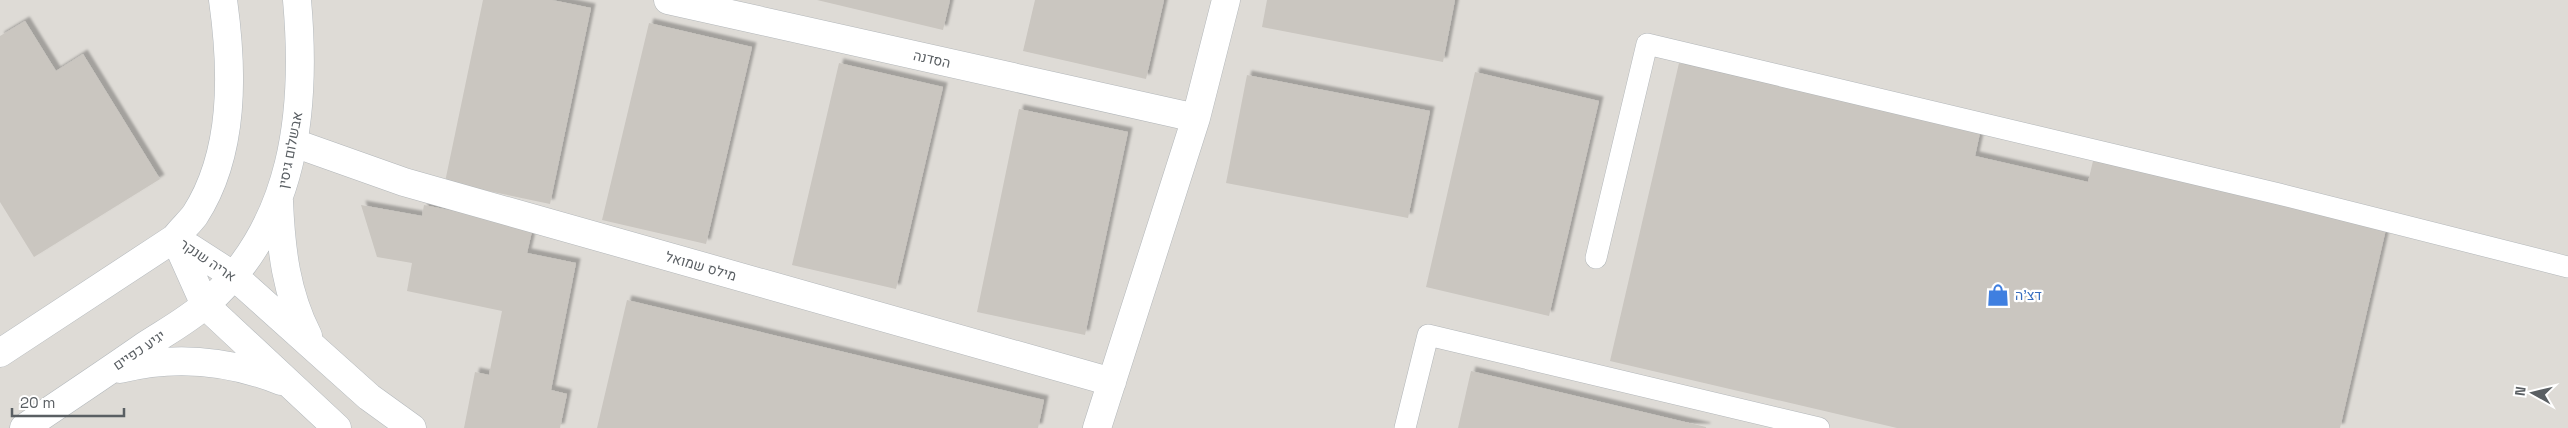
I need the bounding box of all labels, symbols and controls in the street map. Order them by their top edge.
street label: הסדנה [912,46,952,72]
street label: אבשלום גיסין [274,110,306,190]
street label: אריה שנקר [177,235,239,285]
street label: מילס שמואל [663,247,739,285]
shop icon: דצ'ה [1985,282,2011,308]
place label: דצ'ה [2015,286,2042,304]
street label: יגיע כפיים [109,326,169,374]
north arrow [2508,368,2558,418]
text: N [2511,385,2530,397]
scale bar [12,386,125,418]
text: 20 m [20,393,55,412]

